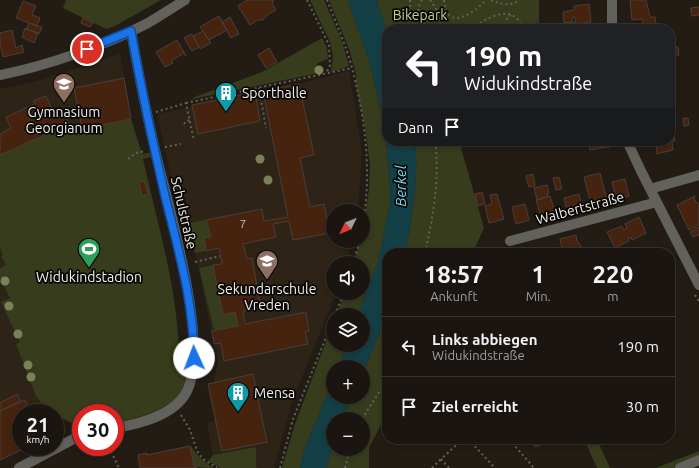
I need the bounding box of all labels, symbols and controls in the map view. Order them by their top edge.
park label: Bikepark [393,7,447,23]
pin [70,32,104,66]
icon: arrive [76,38,98,60]
icon: left [398,40,450,92]
text: 190 m [464,40,542,71]
school or university icon: Gymnasium Georgianum [51,71,77,104]
text: Widukindstraße [464,73,592,93]
building icon: Sporthalle [213,80,239,113]
place label: Sporthalle [242,85,307,101]
place label: Gymnasium Georgianum [25,104,103,136]
icon: arrive [441,116,463,138]
text: Dann [398,119,433,136]
water label: Berkel [392,164,409,207]
street label: Schulstraße [168,175,200,251]
street label: Walbertstraße [534,189,626,227]
north arrow [326,204,370,248]
map controls [326,204,370,456]
house number: 7 [240,217,246,230]
sports icon: Widukindstadion [76,236,102,269]
school or university icon: Sekundarschule Vreden [254,248,280,281]
button: sound [326,256,370,300]
text: 18:57 [424,261,484,288]
text: 1 [531,261,545,288]
text: 220 [593,261,633,288]
place label: Widukindstadion [36,269,142,285]
place label: Sekundarschule Vreden [218,281,316,313]
text: Ankunft [430,289,478,303]
text: Min. [526,289,551,303]
text: m [607,289,619,303]
button: layers [326,308,370,352]
text: Links abbiegen [432,331,537,348]
icon: left [398,336,420,358]
position arrow [173,337,215,379]
text: 190 m [617,338,659,355]
text: Widukindstraße [432,348,525,362]
button: + [326,360,370,404]
building icon: Mensa [225,380,251,413]
place label: Mensa [254,385,295,401]
icon: arrive [398,396,420,418]
text: Ziel erreicht [432,398,518,415]
text: 30 m [626,398,659,415]
speed limit sign: 30 [72,404,124,456]
button: − [326,412,370,456]
text: 21 [27,413,49,436]
text: km/h [26,434,50,445]

